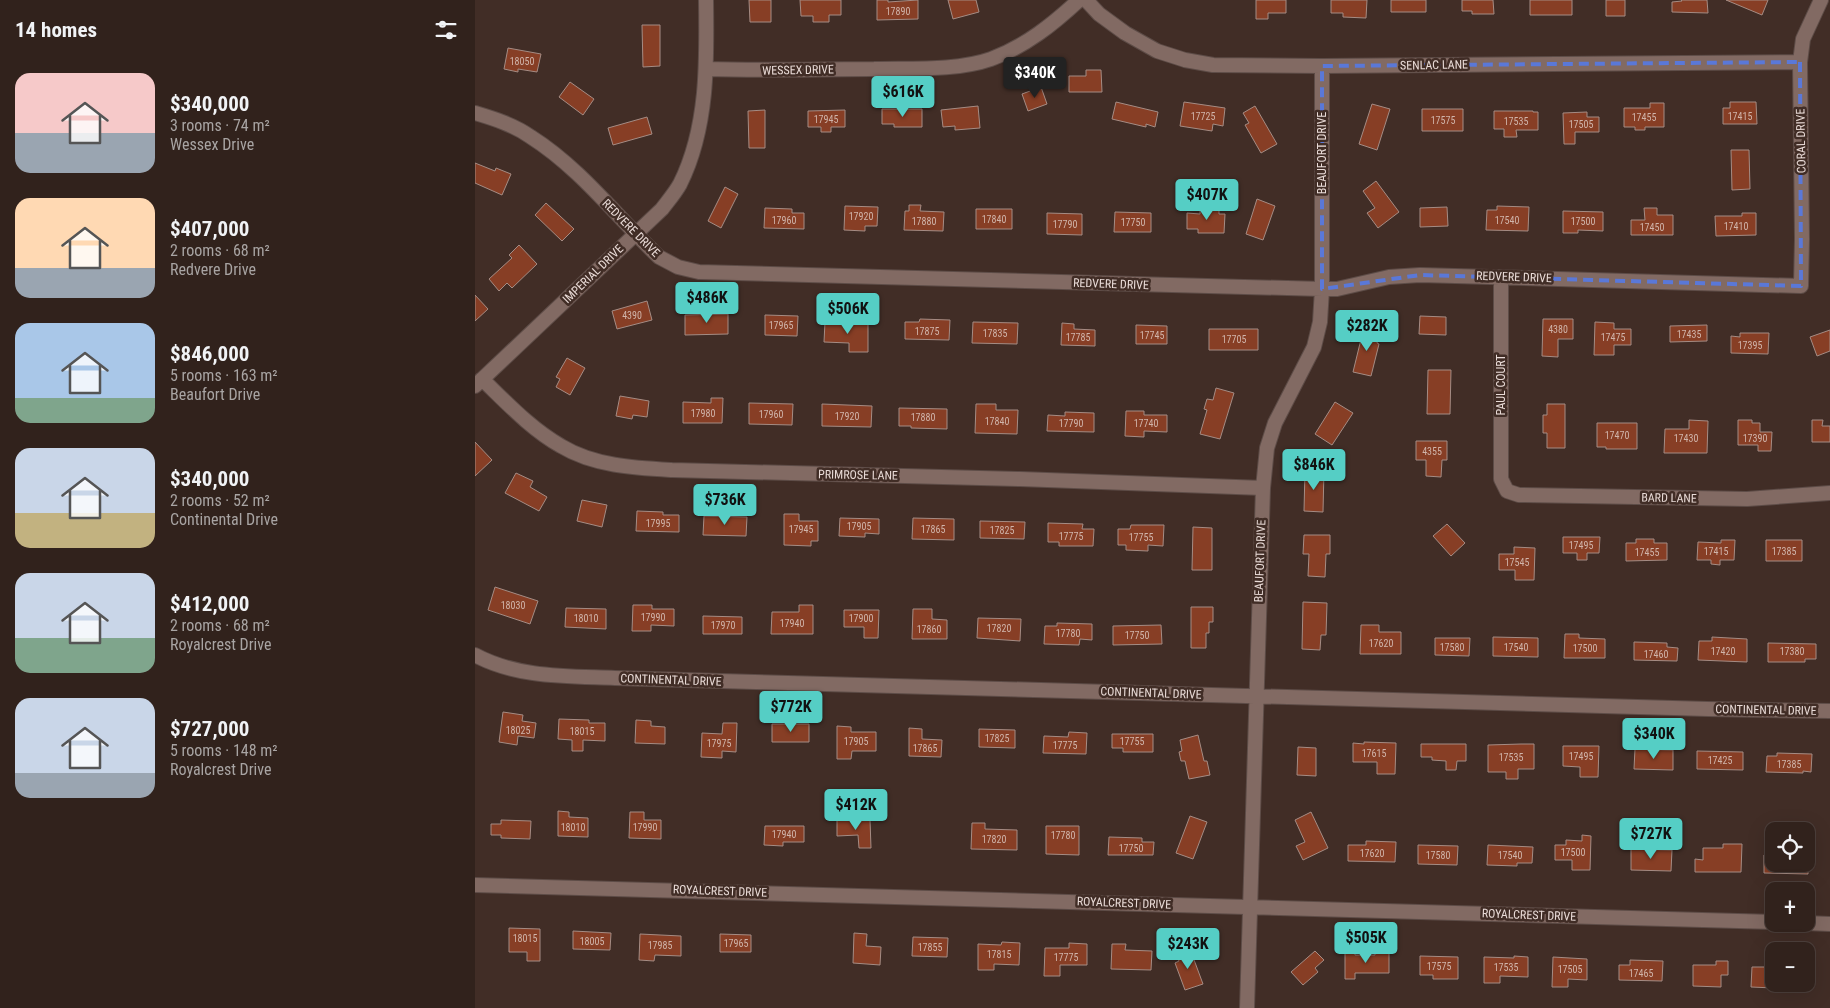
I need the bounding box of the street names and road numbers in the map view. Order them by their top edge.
street label: SENLAC LANE [1400,57,1468,73]
street label: WESSEX DRIVE [762,62,834,78]
street label: CORAL DRIVE [1793,109,1809,173]
street label: BEAUFORT DRIVE [1315,112,1329,194]
street label: REDVERE DRIVE [599,196,663,260]
street label: IMPERIAL DRIVE [560,242,626,306]
street label: REDVERE DRIVE [1476,269,1552,285]
street label: REDVERE DRIVE [1073,276,1149,292]
street label: PAUL COURT [1494,355,1508,415]
street label: PRIMROSE LANE [818,467,898,483]
street label: BARD LANE [1641,491,1697,505]
street label: BEAUFORT DRIVE [1252,519,1268,603]
street label: CONTINENTAL DRIVE [620,671,722,689]
street label: CONTINENTAL DRIVE [1100,684,1202,702]
street label: CONTINENTAL DRIVE [1715,702,1817,718]
street label: ROYALCREST DRIVE [673,882,767,900]
street label: ROYALCREST DRIVE [1077,894,1171,912]
street label: ROYALCREST DRIVE [1482,906,1576,924]

